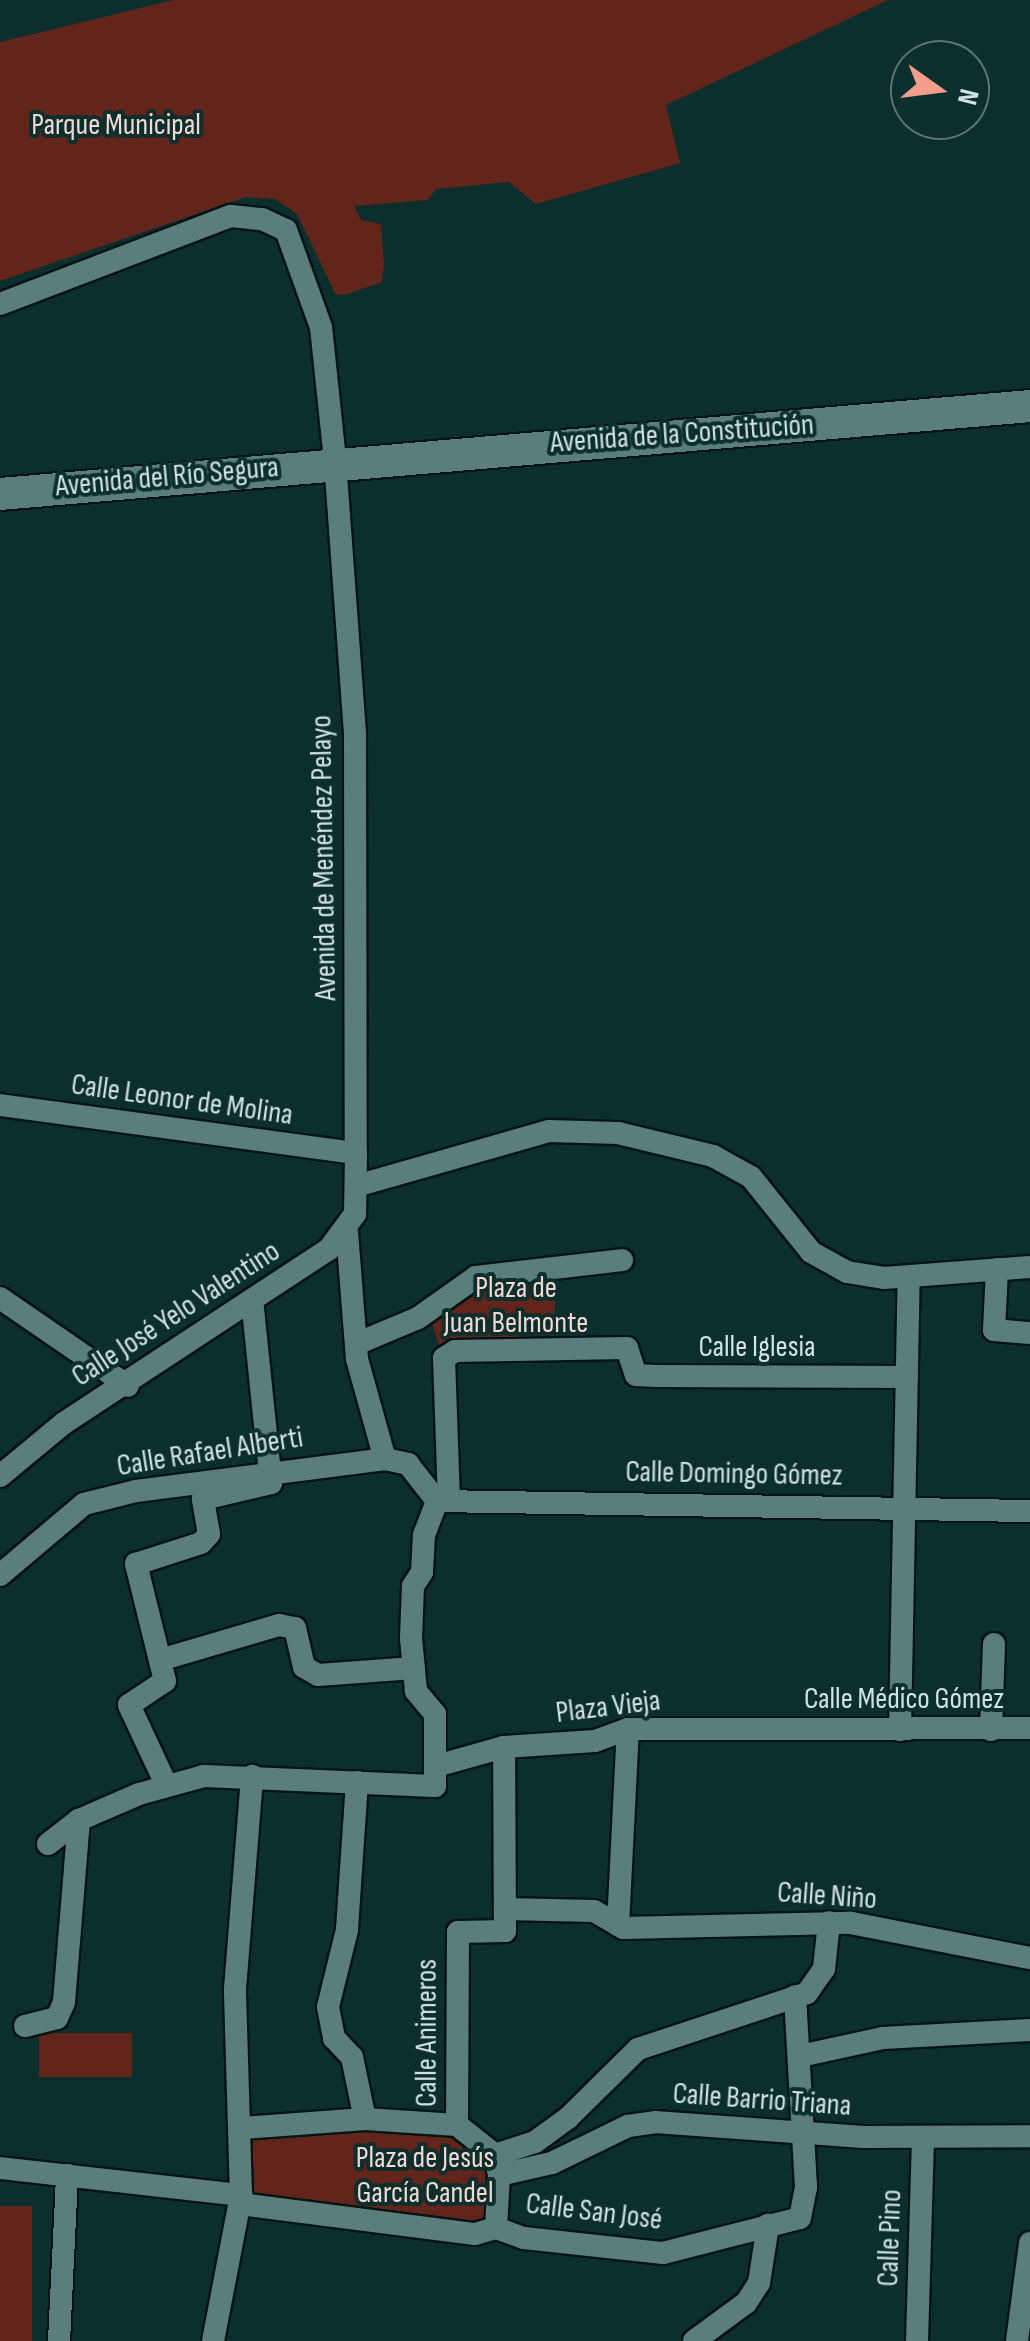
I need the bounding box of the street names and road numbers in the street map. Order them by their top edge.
street label: Avenida de la Constitución [549,407,815,461]
street label: Avenida del Río Segura [54,449,280,505]
street label: Avenida de Menéndez Pelayo [304,715,344,1001]
street label: Calle Leonor de Molina [69,1067,295,1133]
street label: Calle José Yelo Valentino [65,1233,287,1395]
street label: Calle Iglesia [698,1329,816,1365]
street label: Calle Rafael Alberti [114,1420,306,1484]
street label: Calle Domingo Gómez [625,1454,843,1494]
street label: Calle Médico Gómez [804,1681,1004,1717]
street label: Plaza Vieja [554,1683,662,1731]
street label: Calle Niño [776,1875,878,1917]
street label: Calle Animeros [409,1959,445,2107]
street label: Calle Barrio Triana [672,2076,852,2124]
street label: Calle San José [524,2186,664,2238]
street label: Calle Pino [870,2189,910,2287]

